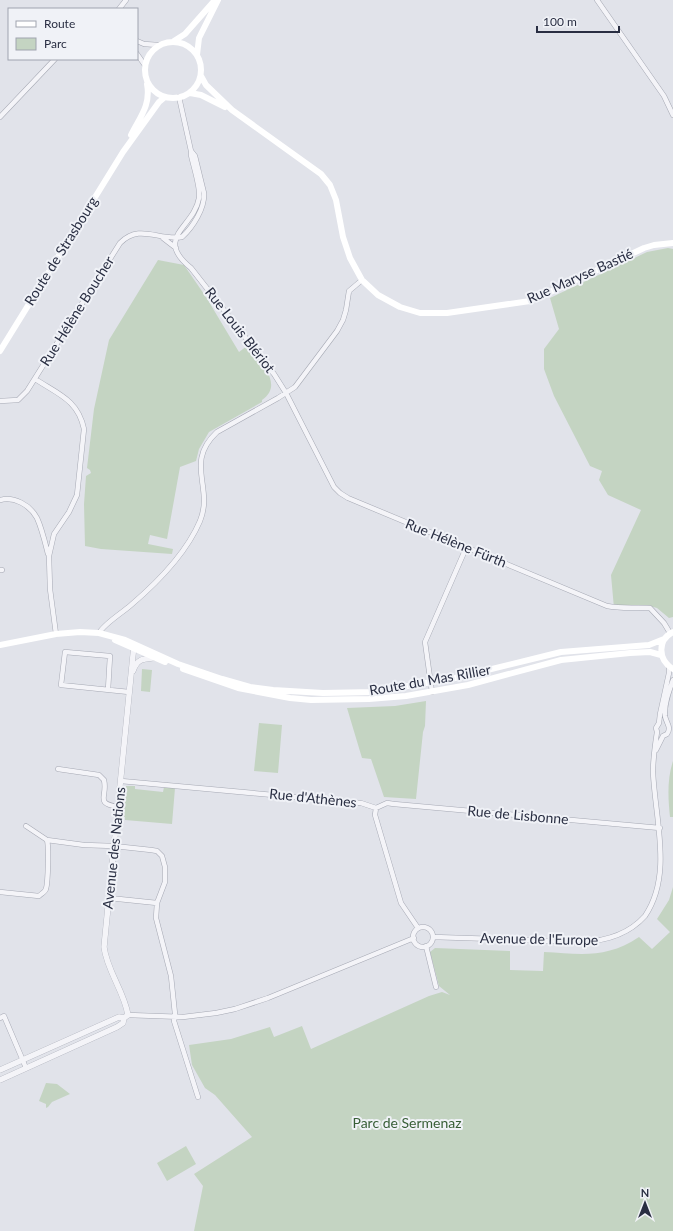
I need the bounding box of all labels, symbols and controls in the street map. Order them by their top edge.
legend [8,8,138,60]
scale bar [537,8,619,34]
text: 100 m [543,14,577,29]
text: Route [44,16,75,31]
text: Parc [44,36,67,51]
street label: Route de Strasbourg [20,193,101,308]
street label: Rue Maryse Bastié [524,245,635,307]
street label: Rue Hélène Boucher [36,253,117,369]
street label: Rue Louis Blériot [202,284,279,376]
street label: Rue Hélène Fürth [403,514,509,571]
street label: Route du Mas Rillier [368,660,492,699]
street label: Rue d'Athènes [269,784,358,811]
street label: Avenue des Nations [99,786,128,910]
street label: Rue de Lisbonne [467,802,569,827]
street label: Avenue de l'Europe [480,929,598,948]
park label: Parc de Sermenaz [352,1114,462,1131]
north arrow [625,1183,665,1223]
text: N [641,1186,649,1199]

